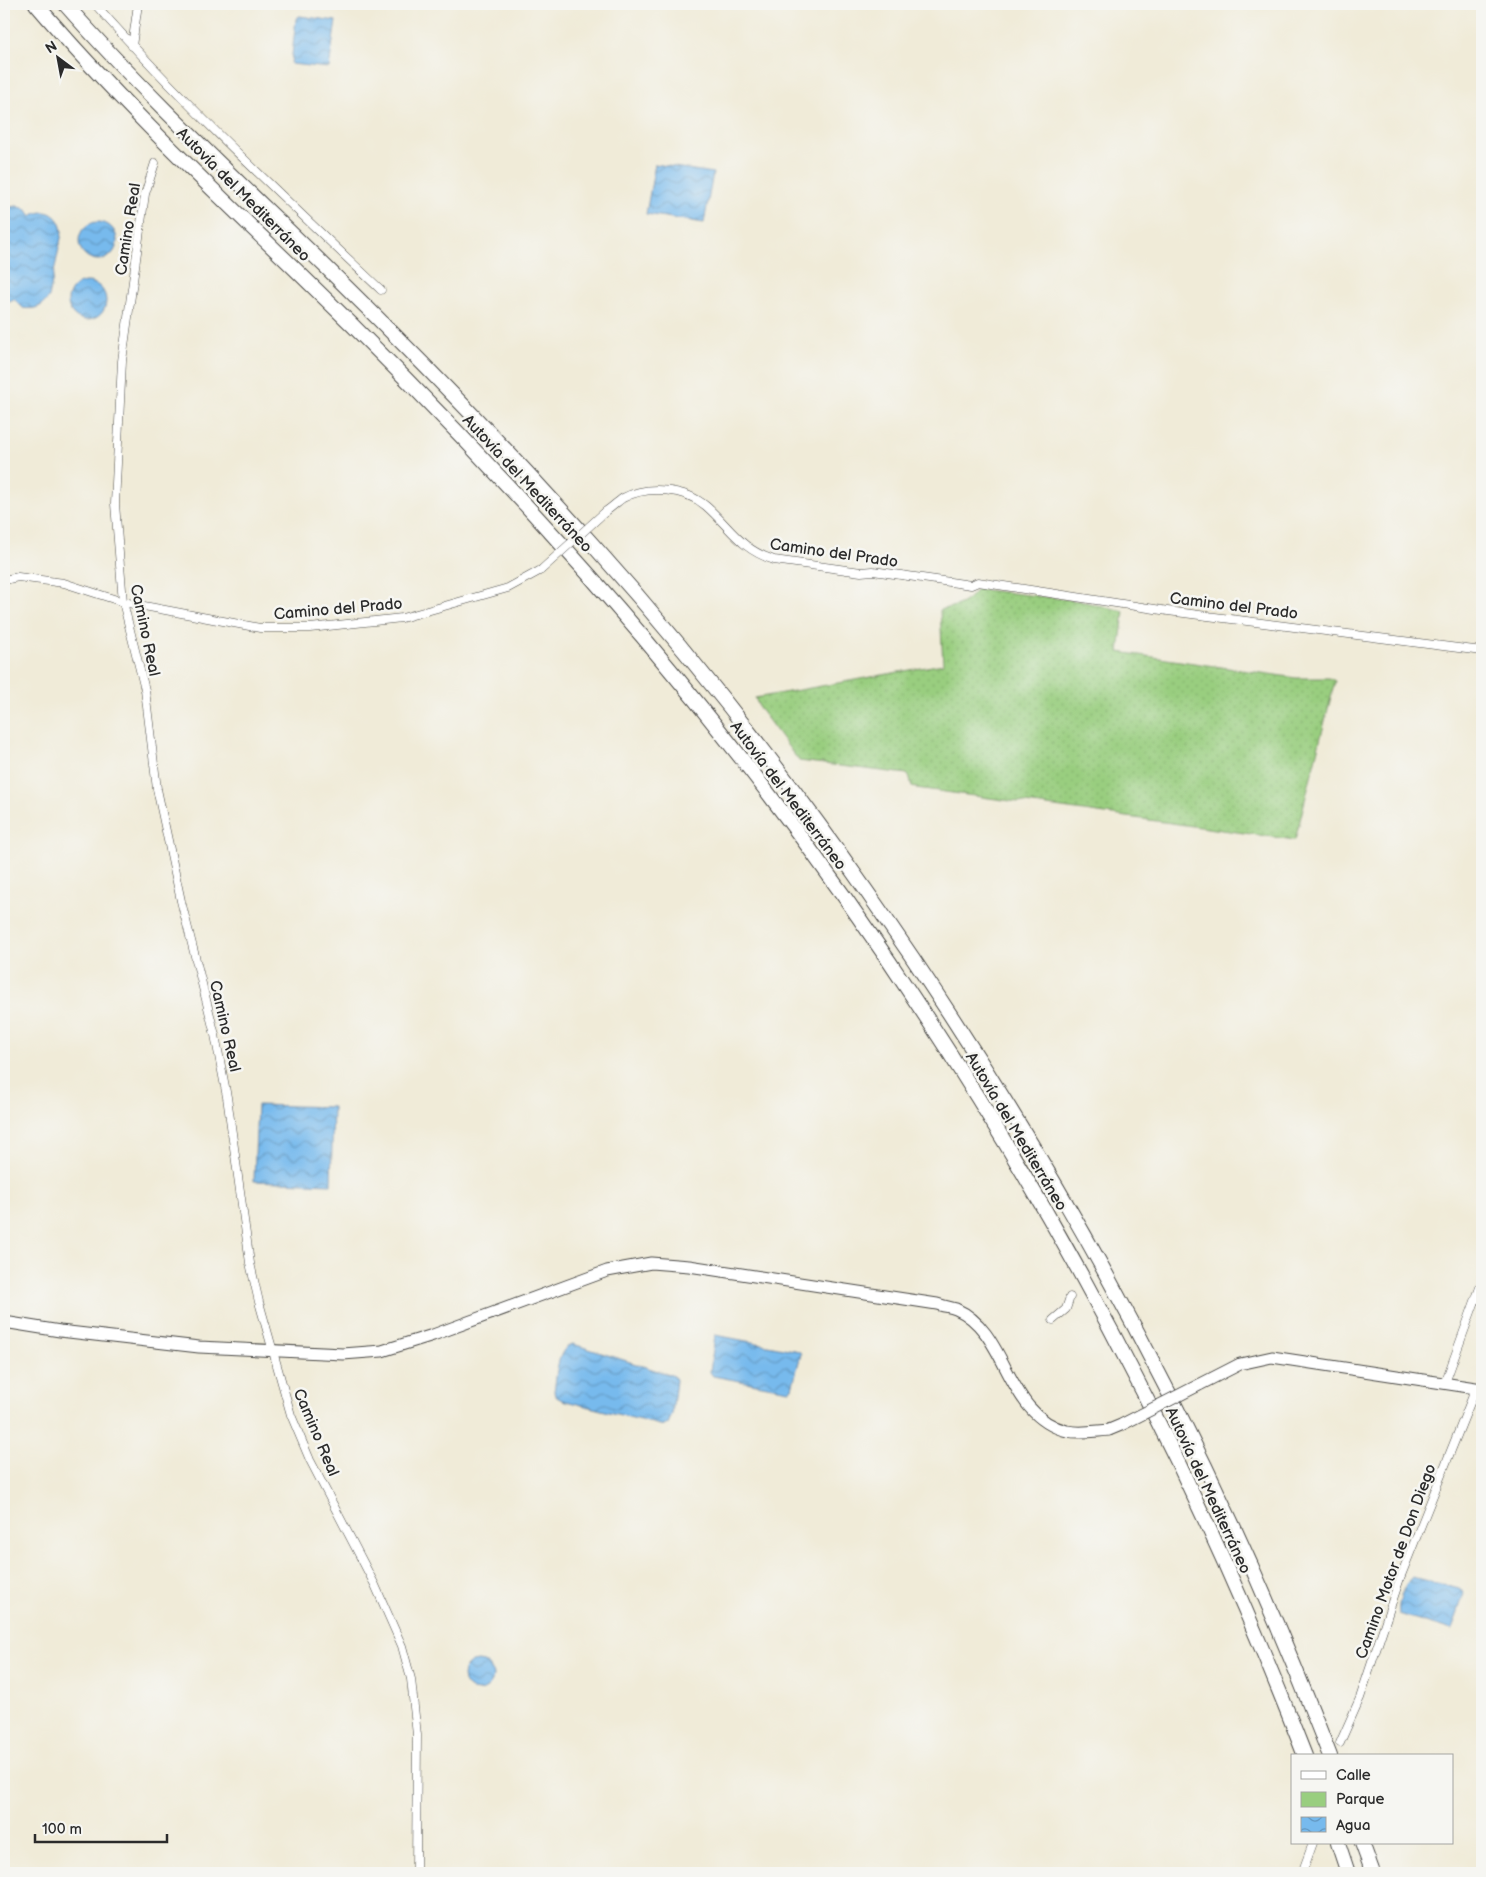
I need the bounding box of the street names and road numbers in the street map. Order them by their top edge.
street label: Autovía del Mediterráneo [172,124,314,266]
street label: Camino Real [112,182,145,277]
street label: Autovía del Mediterráneo [458,411,596,557]
street label: Camino del Prado [768,535,899,572]
street label: Camino Real [126,583,164,678]
street label: Camino del Prado [1169,589,1299,624]
street label: Camino del Prado [273,594,403,625]
street label: Autovía del Mediterráneo [726,718,850,874]
street label: Camino Real [205,979,244,1074]
street label: Autovía del Mediterráneo [961,1049,1071,1214]
street label: Camino Real [289,1386,343,1479]
street label: Autovía del Mediterráneo [1161,1404,1255,1577]
street label: Camino Motor de Don Diego [1352,1461,1441,1662]

